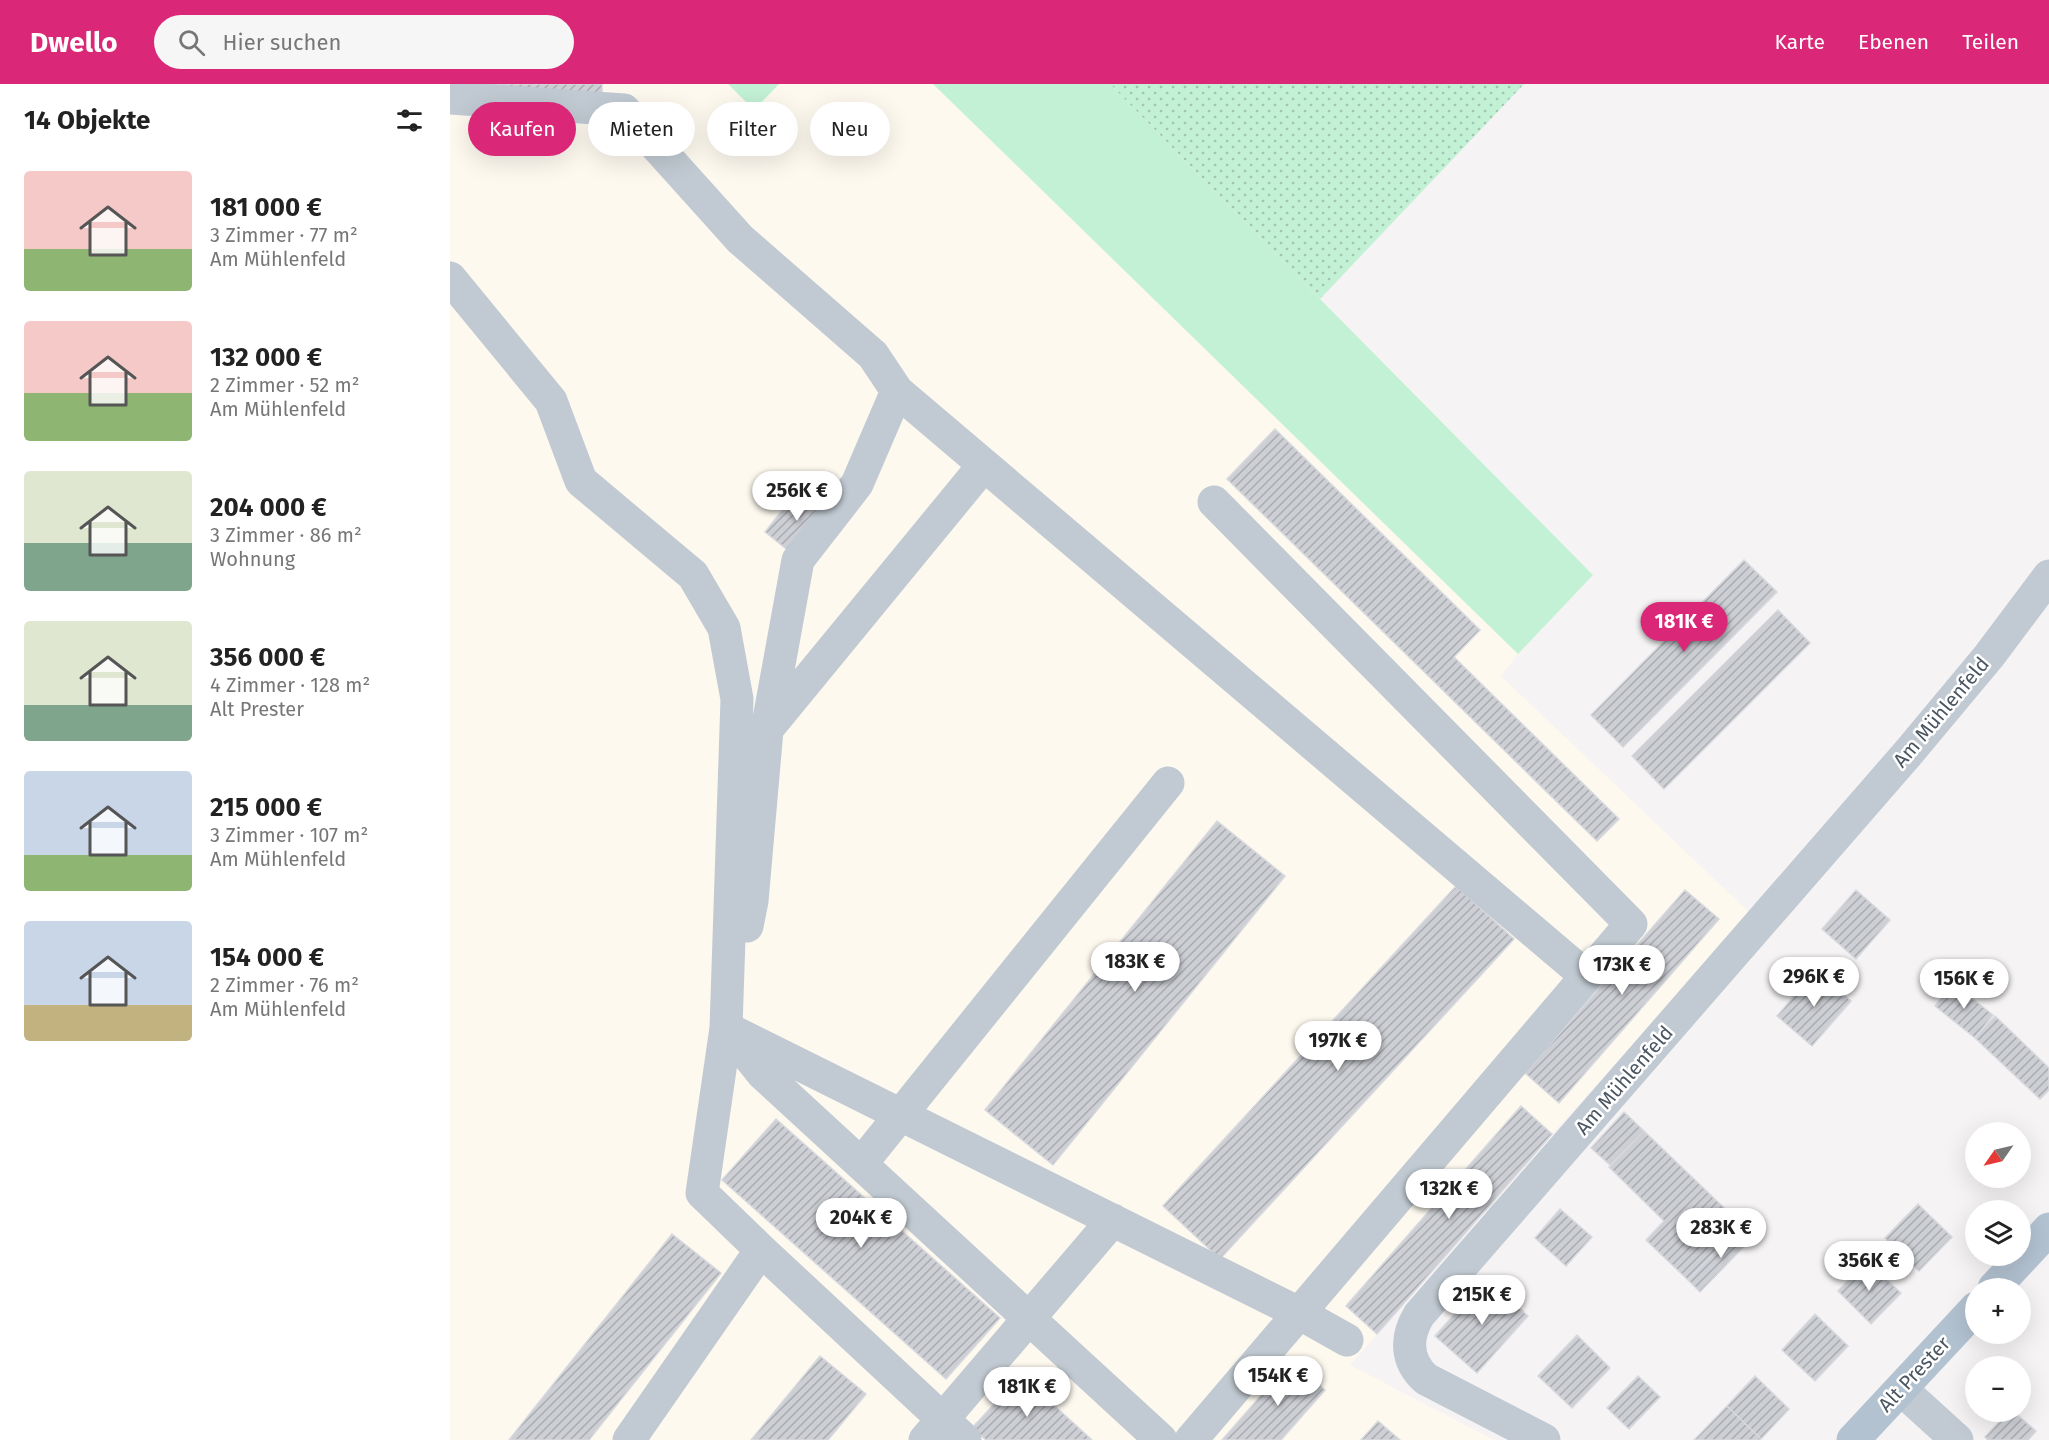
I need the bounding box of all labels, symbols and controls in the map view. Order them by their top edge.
search box [154,15,574,69]
text: Dwello [30,26,118,59]
icon: search [175,26,208,59]
text: Hier suchen [223,29,341,56]
text: Karte [1774,29,1825,55]
text: Ebenen [1858,29,1929,55]
text: Teilen [1962,29,2019,55]
chip: Kaufen [468,102,576,156]
chip: Mieten [588,102,695,156]
chip: Filter [707,102,798,156]
chip: Neu [810,102,890,156]
icon: filters [393,104,426,137]
text: 14 Objekte [24,105,150,136]
text: 181 000 € [210,192,322,223]
icon: home [72,195,144,267]
text: 3 Zimmer · 77 m² [210,223,358,247]
text: Am Mühlenfeld [210,247,346,271]
text: 132 000 € [210,342,322,373]
icon: home [72,345,144,417]
text: 2 Zimmer · 52 m² [210,373,360,397]
text: Am Mühlenfeld [210,397,346,421]
pin: 256K € [748,471,846,522]
text: 256K € [766,478,828,502]
text: 204 000 € [210,492,327,523]
icon: home [72,495,144,567]
text: 3 Zimmer · 86 m² [210,523,362,547]
text: Wohnung [210,547,295,571]
pin: 181K € [1635,602,1733,653]
text: 181K € [1655,609,1713,633]
text: 356 000 € [210,642,325,673]
icon: home [72,645,144,717]
street label: Am Mühlenfeld [1888,652,1994,772]
text: 4 Zimmer · 128 m² [210,673,370,697]
text: Alt Prester [210,697,304,721]
text: 215 000 € [210,792,322,823]
icon: home [72,795,144,867]
text: 3 Zimmer · 107 m² [210,823,368,847]
text: Am Mühlenfeld [210,847,346,871]
text: 154 000 € [210,942,324,973]
pin: 183K € [1086,942,1184,993]
icon: home [72,945,144,1017]
pin: 173K € [1573,945,1671,996]
text: 183K € [1105,949,1165,973]
text: 173K € [1593,952,1651,976]
pin: 296K € [1765,957,1863,1008]
pin: 156K € [1915,959,2013,1010]
text: 296K € [1783,964,1845,988]
text: 156K € [1934,966,1994,990]
text: 2 Zimmer · 76 m² [210,973,359,997]
text: Am Mühlenfeld [210,997,346,1021]
pin: 197K € [1289,1021,1387,1072]
street label: Am Mühlenfeld [1570,1021,1678,1139]
text: 197K € [1309,1028,1367,1052]
north arrow [1965,1122,2031,1188]
map controls [1965,1122,2031,1422]
pin: 132K € [1400,1169,1498,1220]
text: 132K € [1419,1176,1479,1200]
pin: 204K € [812,1198,910,1249]
button: layers [1965,1200,2031,1266]
text: 204K € [830,1205,892,1229]
pin: 283K € [1672,1208,1770,1259]
text: 283K € [1690,1215,1752,1239]
pin: 356K € [1820,1241,1918,1292]
text: 356K € [1838,1248,1900,1272]
pin: 215K € [1433,1275,1531,1326]
button: + [1965,1278,2031,1344]
text: 215K € [1452,1282,1512,1306]
street label: Alt Prester [1873,1331,1955,1417]
pin: 154K € [1229,1356,1327,1407]
button: − [1965,1356,2031,1422]
text: 154K € [1248,1363,1308,1387]
pin: 181K € [978,1367,1076,1418]
text: 181K € [998,1374,1056,1398]

